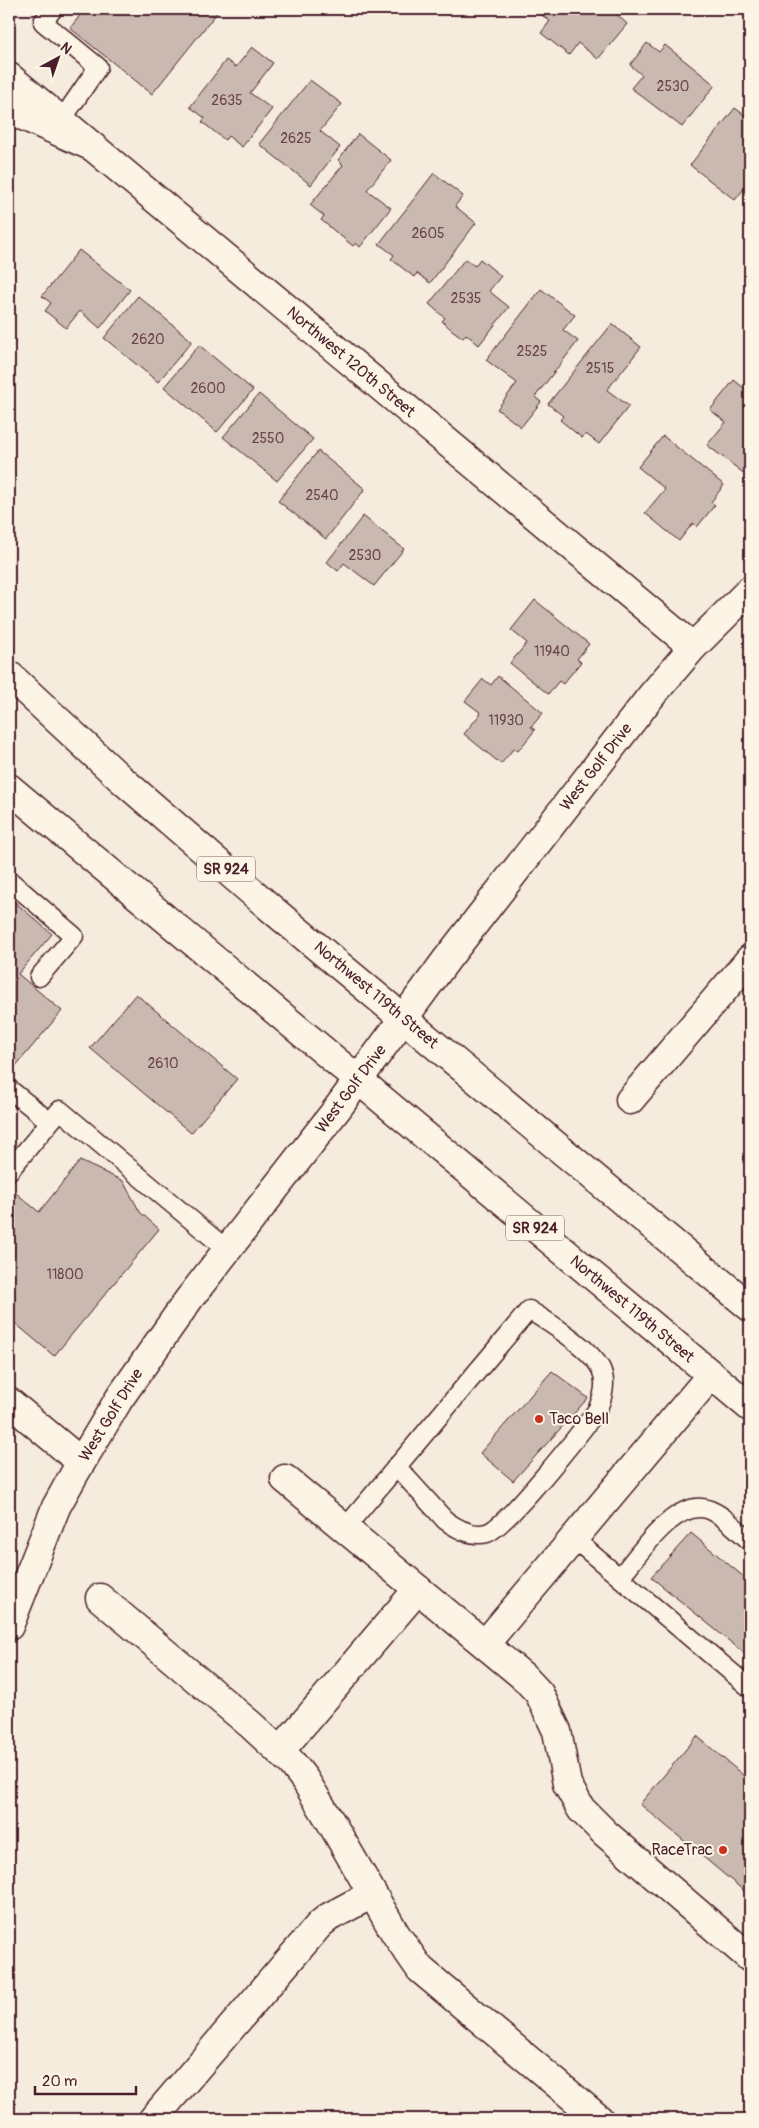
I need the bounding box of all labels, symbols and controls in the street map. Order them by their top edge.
north arrow [32,32,82,82]
text: N [57,39,75,58]
house number: 2530 [657,78,689,95]
house number: 2635 [211,92,243,109]
house number: 2625 [280,130,312,147]
house number: 2605 [411,225,445,242]
house number: 2535 [451,290,481,307]
street label: Northwest 120th Street [283,302,420,422]
house number: 2620 [131,331,165,348]
house number: 2525 [517,343,547,360]
house number: 2515 [586,360,614,377]
house number: 2600 [190,380,226,397]
house number: 2550 [252,430,284,447]
house number: 2540 [305,487,339,504]
house number: 2530 [349,547,381,564]
house number: 11940 [534,643,570,660]
house number: 11930 [488,712,524,729]
street label: West Golf Drive [556,719,637,815]
road number: SR 924 [197,856,255,882]
street label: Northwest 119th Street [310,937,443,1053]
street label: West Golf Drive [311,1041,391,1137]
house number: 2610 [147,1055,179,1072]
road number: SR 924 [506,1216,564,1240]
street label: Northwest 119th Street [566,1251,699,1367]
house number: 11800 [46,1266,84,1283]
street label: West Golf Drive [74,1365,148,1465]
place label: Taco Bell [549,1409,609,1429]
marker: Taco Bell [533,1413,545,1425]
place label: RaceTrac [652,1840,713,1860]
marker: RaceTrac [717,1844,729,1856]
scale bar [35,2063,136,2095]
text: 20 m [42,2072,77,2091]

